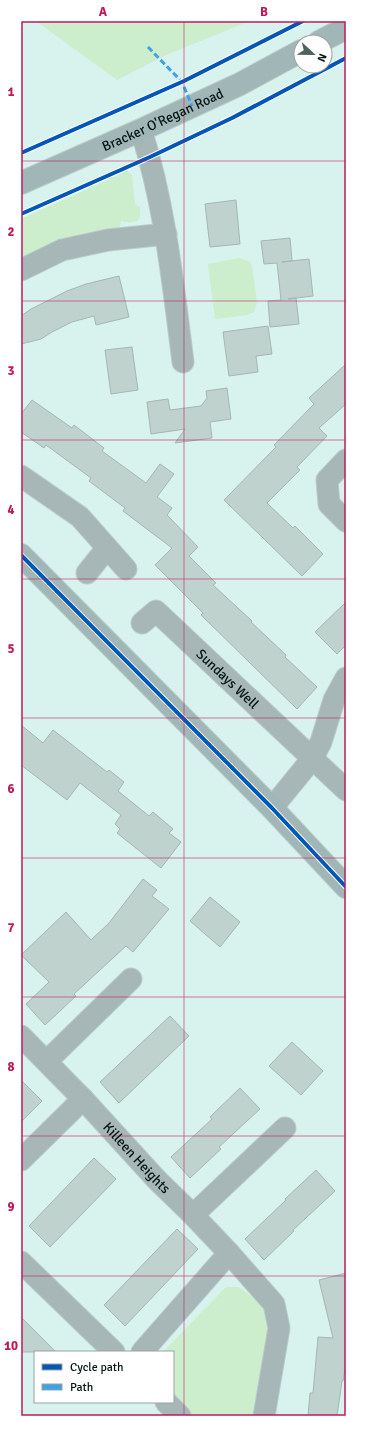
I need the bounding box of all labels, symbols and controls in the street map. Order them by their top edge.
text: A [99,4,108,20]
text: B [260,4,268,20]
north arrow [293,34,333,74]
text: N [314,52,329,64]
text: 1 [7,84,15,100]
street label: Bracker O'Regan Road [99,85,226,155]
text: 2 [7,224,15,240]
text: 3 [7,363,15,379]
text: 4 [7,502,15,518]
text: 5 [7,641,15,657]
street label: Sundays Well [193,645,262,712]
text: 6 [7,781,15,797]
text: 7 [7,920,15,936]
text: 8 [7,1059,15,1075]
street label: Killeen Heights [99,1119,174,1197]
text: 9 [7,1199,15,1215]
text: 10 [4,1338,18,1354]
legend [34,1351,174,1403]
text: Cycle path [70,1360,123,1375]
text: Path [70,1380,93,1395]

